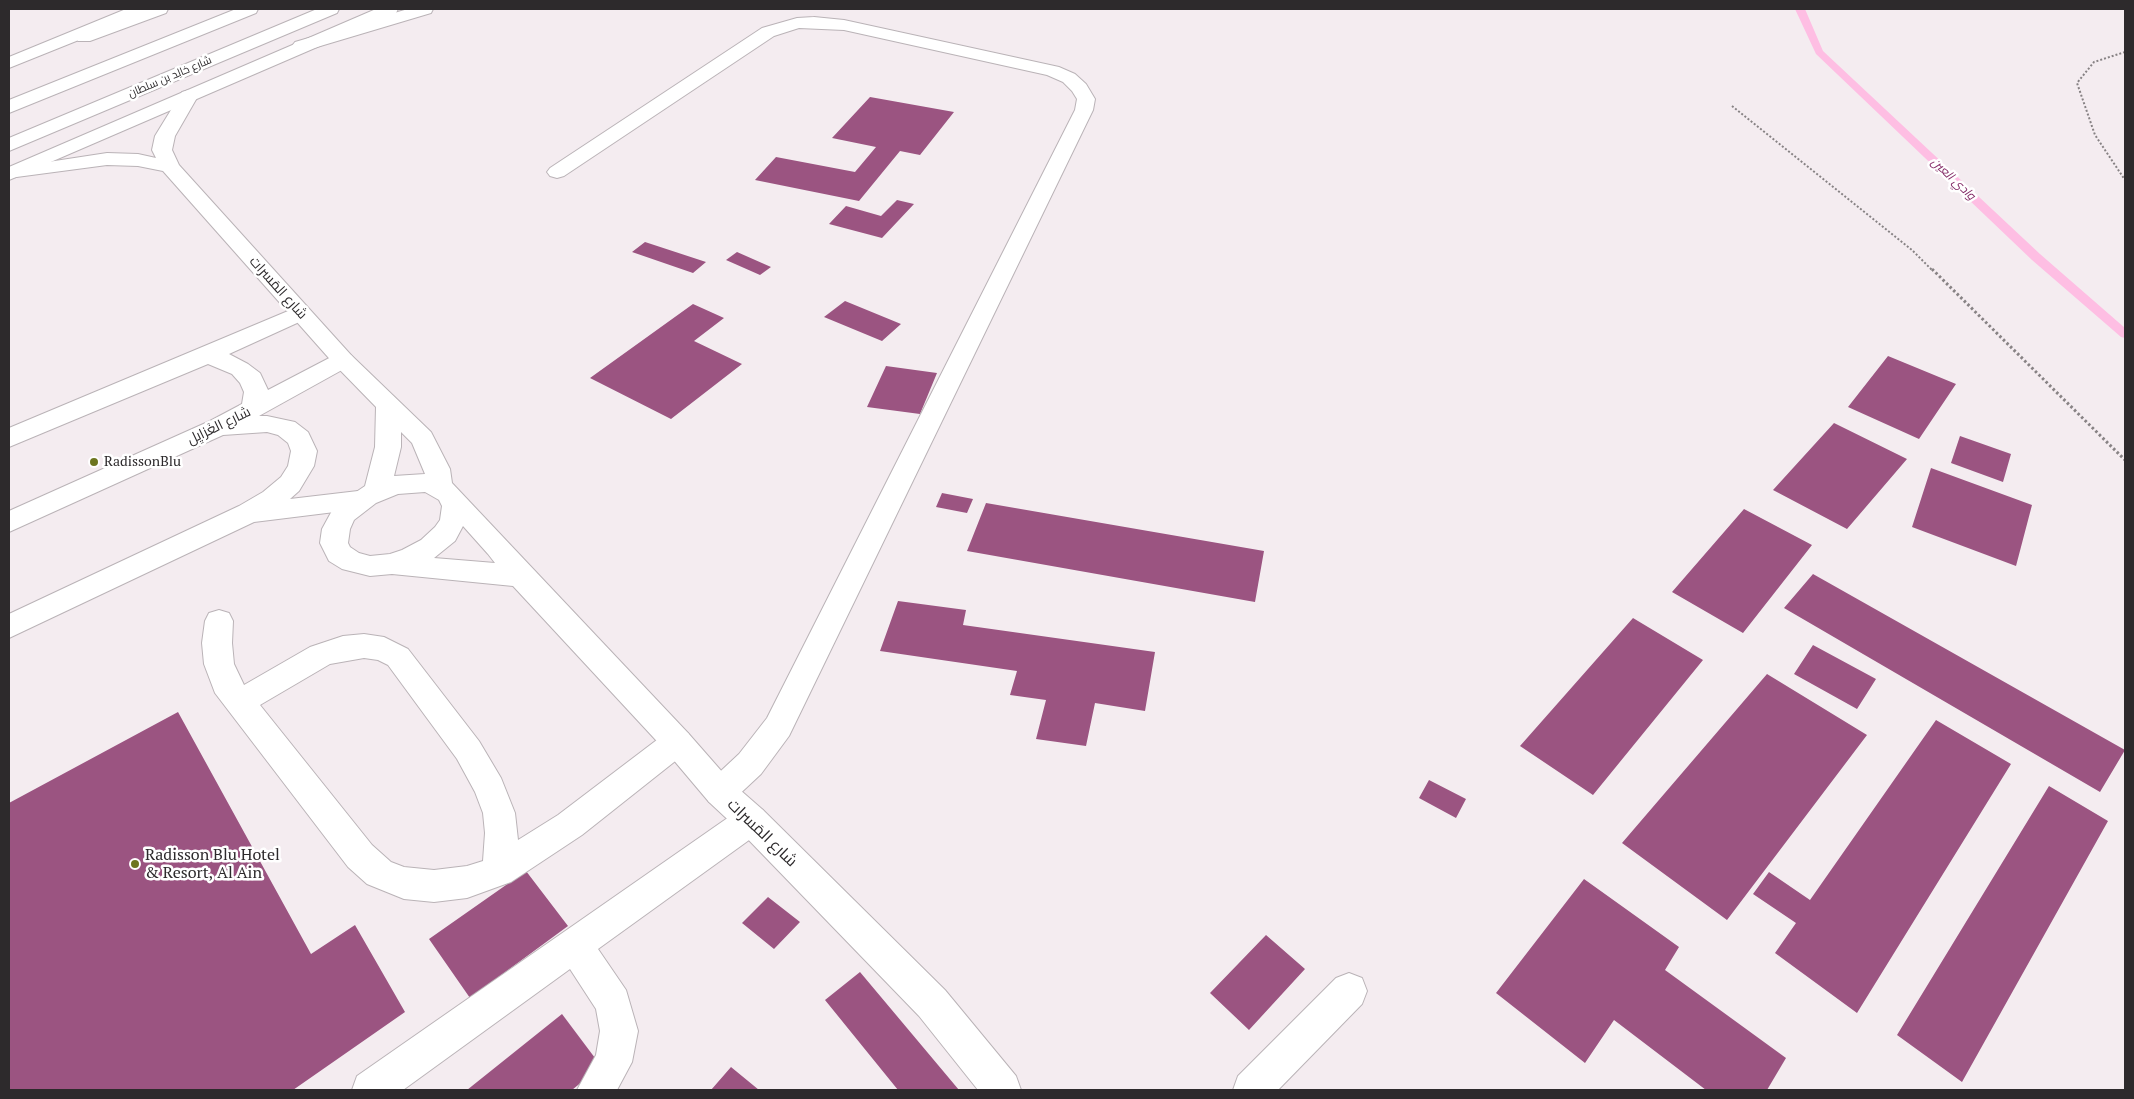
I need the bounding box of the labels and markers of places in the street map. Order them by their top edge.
place label: RadissonBlu [104,454,181,470]
marker: RadissonBlu [88,456,100,468]
place label: Radisson Blu Hotel & Resort, Al Ain [145,845,280,883]
marker: Radisson Blu Hotel & Resort, Al Ain [129,858,141,870]

